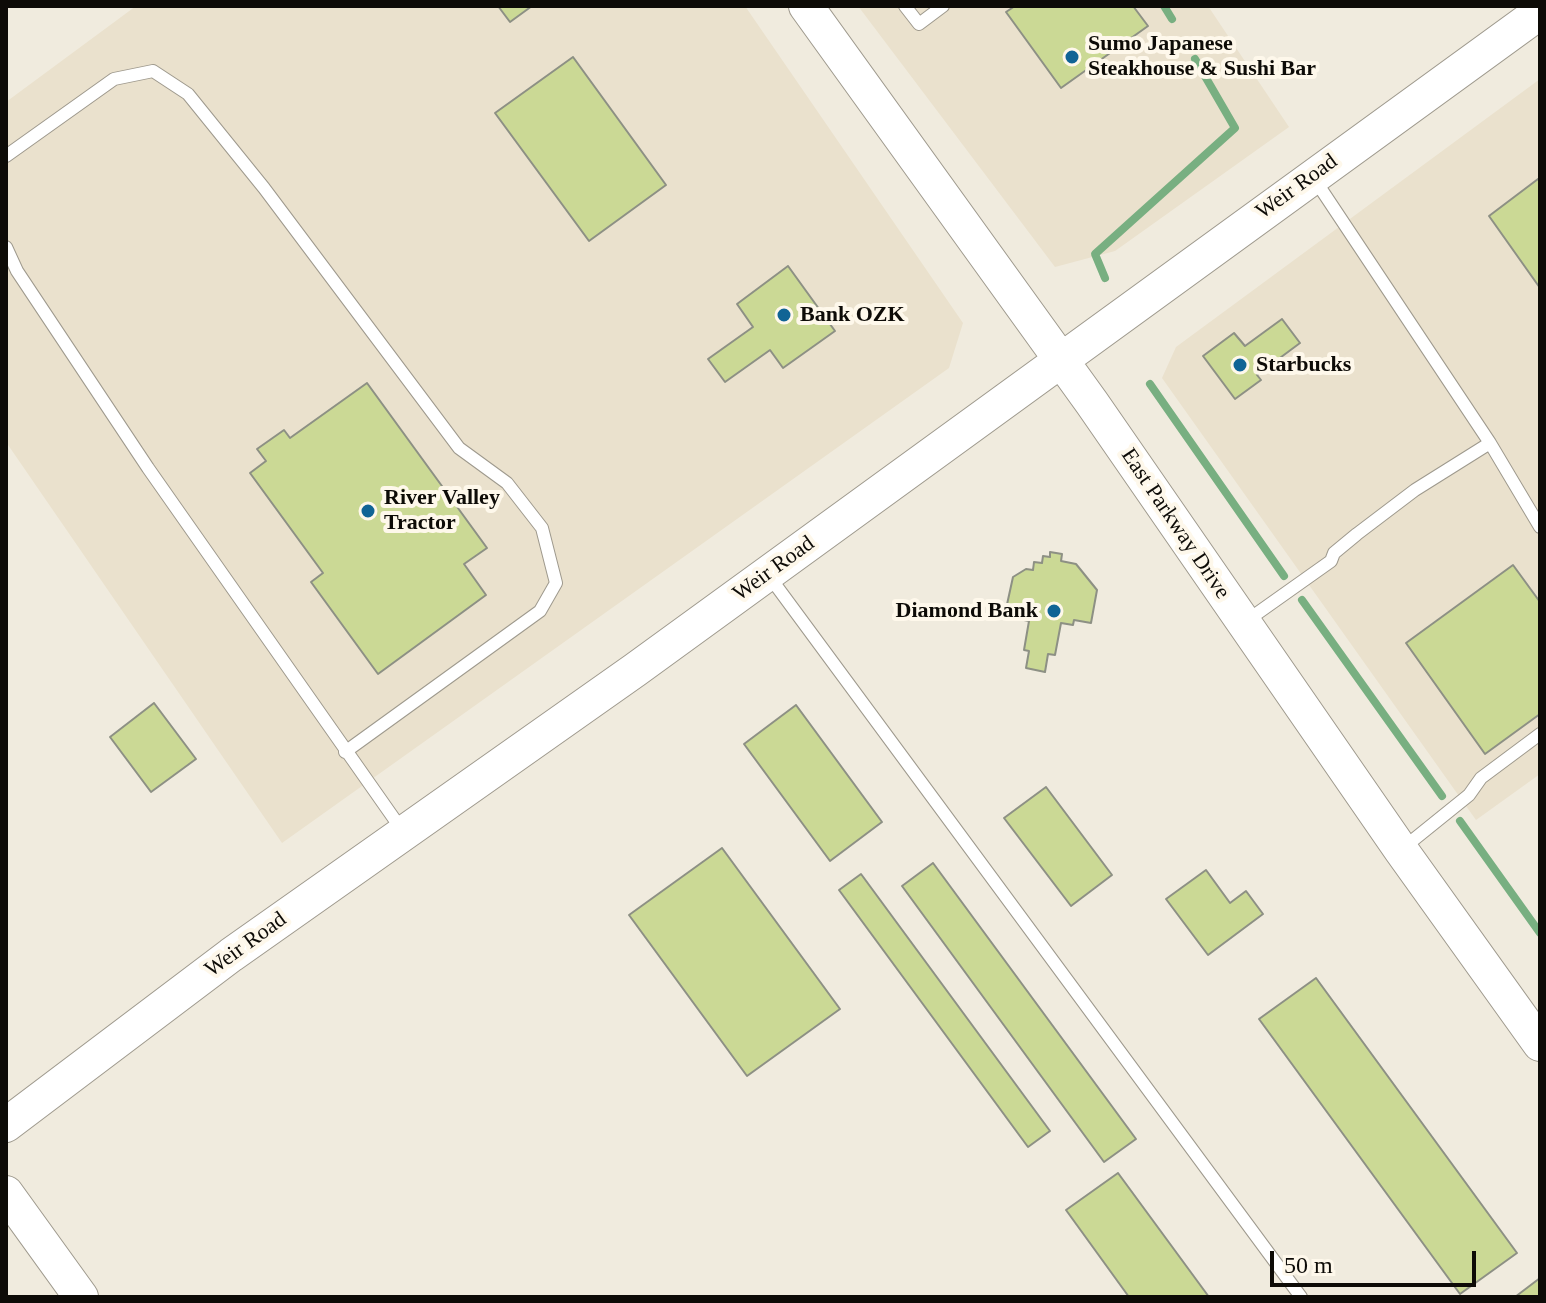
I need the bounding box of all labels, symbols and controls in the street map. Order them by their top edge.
place label: Sumo Japanese Steakhouse & Sushi Bar [1088,31,1316,82]
marker: Sumo Japanese Steakhouse & Sushi Bar [1063,48,1081,66]
street label: Weir Road [1251,149,1343,225]
place label: Bank OZK [800,302,905,328]
marker: Bank OZK [775,306,793,324]
place label: Starbucks [1256,352,1351,378]
marker: Starbucks [1231,356,1249,374]
street label: East Parkway Drive [1115,444,1235,604]
place label: River Valley Tractor [384,485,500,536]
marker: River Valley Tractor [359,502,377,520]
street label: Weir Road [728,531,820,607]
place label: Diamond Bank [896,598,1038,624]
marker: Diamond Bank [1045,602,1063,620]
street label: Weir Road [200,907,292,983]
scale bar [1274,1235,1480,1285]
text: 50 m [1284,1252,1333,1278]

